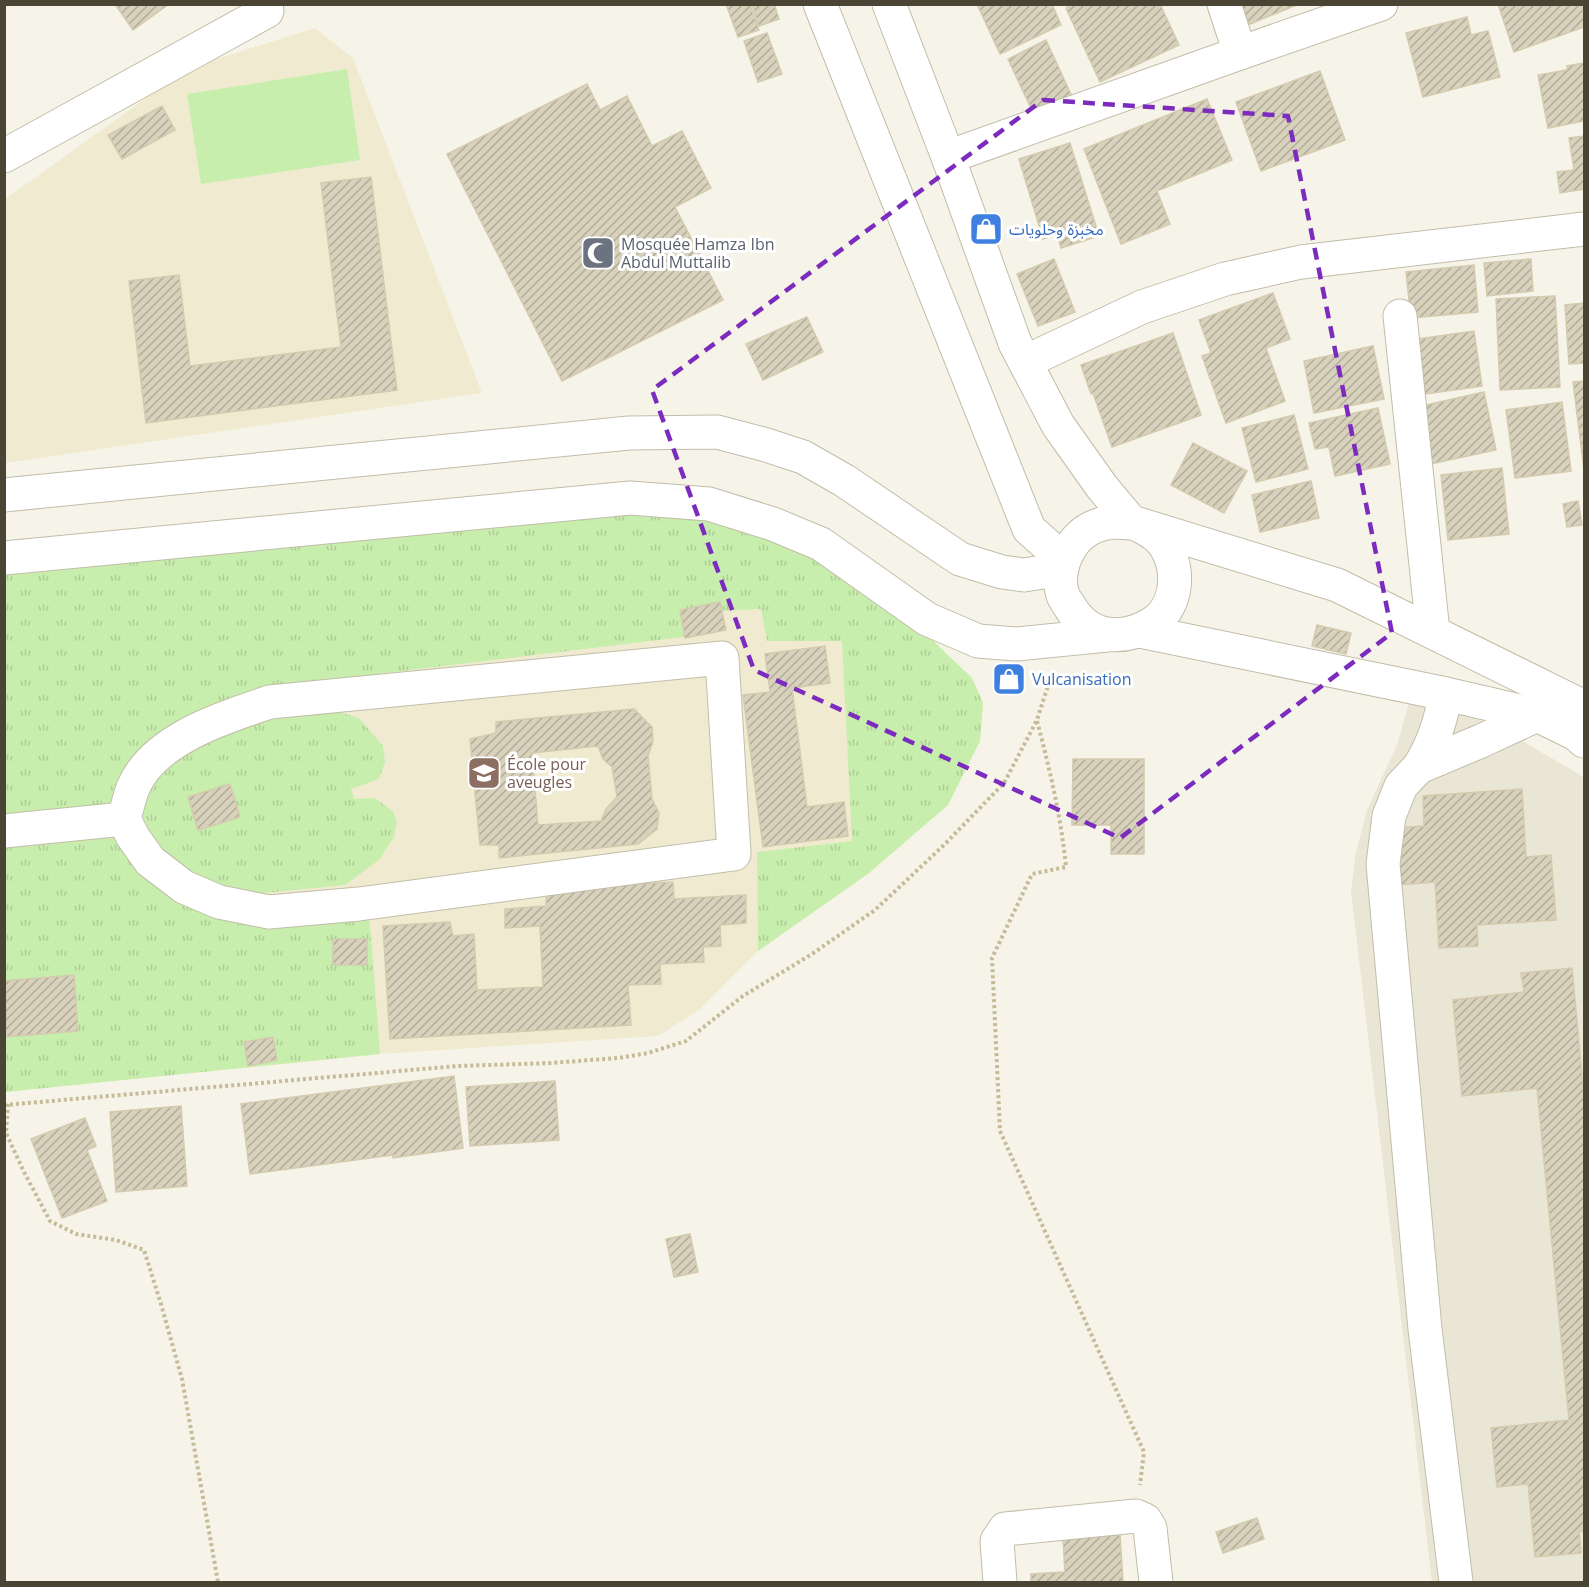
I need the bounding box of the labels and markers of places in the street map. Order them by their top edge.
shop icon: مخبزة وحلويات [968,211,1004,247]
place label: مخبزة وحلويات [1009,218,1104,240]
place label: Mosquée Hamza Ibn Abdul Muttalib [621,233,774,273]
mosque icon: Mosquée Hamza Ibn Abdul Muttalib [580,235,616,271]
shop icon: Vulcanisation [991,661,1027,697]
place label: Vulcanisation [1032,668,1132,690]
place label: École pour aveugles [507,753,587,793]
school or university icon: École pour aveugles [466,755,502,791]

